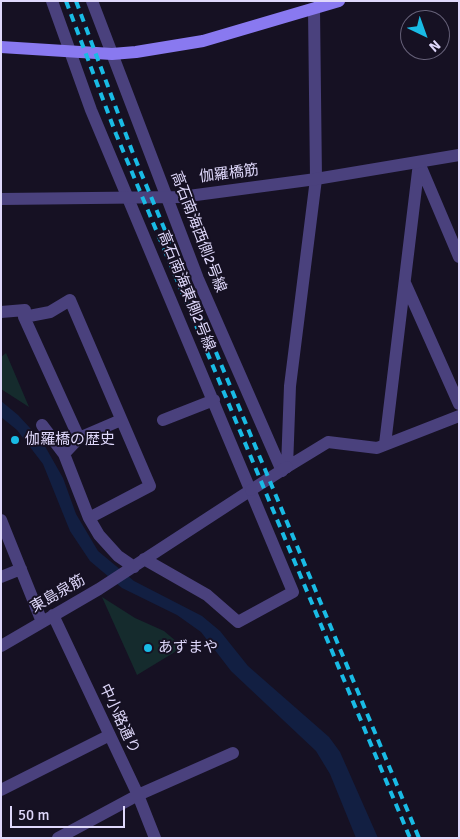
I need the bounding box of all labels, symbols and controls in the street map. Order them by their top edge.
north arrow [400,10,450,60]
text: N [425,36,444,55]
street label: 伽羅橋筋 [198,161,260,187]
street label: 高石南海西側2号線 [167,169,229,295]
street label: 高石南海東側2号線 [154,228,218,354]
place label: 伽羅橋の歴史 [25,431,115,449]
marker: 伽羅橋の歴史 [9,434,21,446]
street label: 東島泉筋 [28,571,88,617]
place label: あずまや [158,639,218,657]
marker: あずまや [142,642,154,654]
street label: 中小路通り [95,681,143,757]
scale bar [12,796,128,828]
text: 50 m [18,806,49,824]

